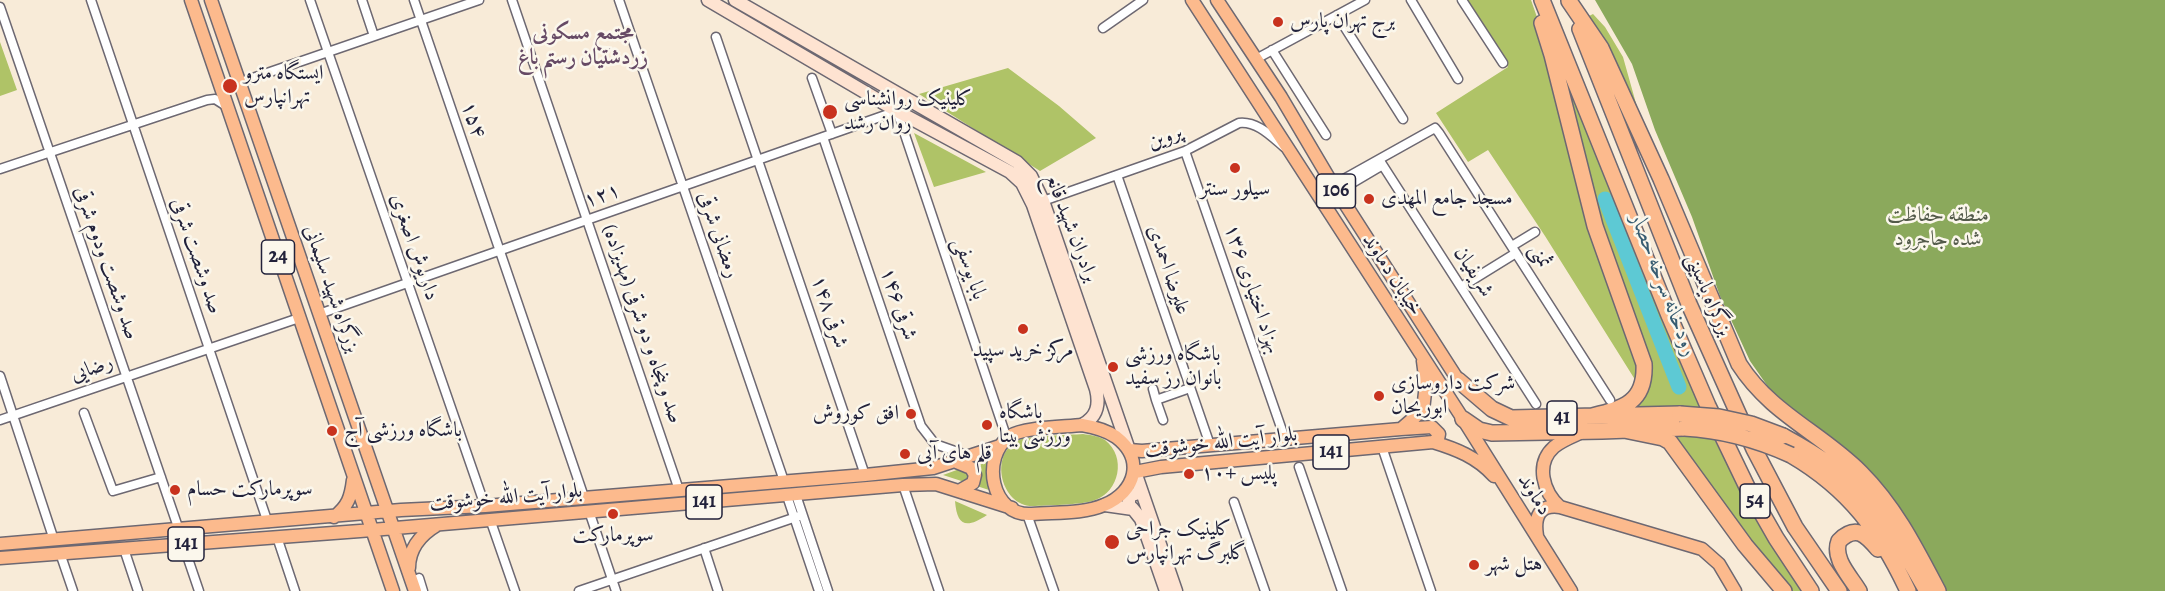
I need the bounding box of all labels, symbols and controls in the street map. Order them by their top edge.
place label: برج تهران پارس [1290,9,1395,35]
marker: برج تهران پارس [1271,15,1285,29]
district label: مجتمع مسکونی زردشتیان رستم باغ [518,21,648,72]
place label: ایستگاه مترو تهرانپارس [244,61,324,111]
marker: ایستگاه مترو تهرانپارس [221,77,239,95]
place label: کلینیک روانشناسی روان رشد [844,87,972,137]
street label: ۱۵۴ [455,98,491,142]
marker: کلینیک روانشناسی روان رشد [821,103,839,121]
street label: پروین [1144,120,1186,156]
marker: سیلور سنتر [1228,161,1242,175]
street label: برادران شهید قانع [1039,170,1103,286]
road number: 106 [1316,174,1356,208]
place label: سیلور سنتر [1200,177,1270,203]
street label: ۱۲۱ [580,178,624,214]
street label: صد وشصت ودوم شرقى [68,183,144,343]
place label: مسجد جامع المهدی [1381,186,1513,212]
street label: رمضانی شرقی [691,188,745,282]
street label: داریوش اصغری [384,190,444,304]
marker: مسجد جامع المهدی [1362,192,1376,206]
street label: صد وشصت شرقی [164,195,228,317]
park label: منطقه حفاظت شده جاجرود [1887,203,1989,253]
water label: رودخانه سرخه حصار [1624,210,1702,360]
street label: صد و پنجاه و دو شرقی (مهدیزاده) [596,221,688,427]
street label: بهزاد اختیاری ۱۳۶ [1218,221,1286,357]
street label: بزرگراه شهید سلیمانی [297,222,365,356]
street label: علیرضا احمدی [1141,222,1195,318]
street label: خیابان دماوند [1356,229,1428,321]
street label: بابا یوسفی [947,235,991,303]
street label: ثمنی [1523,239,1557,273]
road number: 24 [262,240,294,274]
street label: شریفیان [1447,242,1499,302]
street label: بزرگراه یاسینی [1679,250,1737,340]
street label: ۱۴۶ شرقی [874,265,922,343]
street label: ۱۴۸ شرقی [805,273,853,351]
marker: مرکز خرید سپید [1016,322,1030,336]
place label: مرکز خرید سپید [973,338,1073,364]
place label: باشگاه ورزشی بانوان رز سفید [1125,342,1222,392]
street label: رضایی [67,350,117,388]
marker: باشگاه ورزشی بانوان رز سفید [1106,360,1120,374]
place label: شرکت داروسازی ابوریحان [1391,371,1515,421]
marker: شرکت داروسازی ابوریحان [1372,389,1386,403]
place label: باشگاه ورزشی بیتا [999,400,1071,450]
place label: افق کوروش [813,401,899,427]
road number: 41 [1547,401,1577,435]
marker: افق کوروش [904,407,918,421]
place label: باشگاه ورزشی آج [344,418,462,444]
marker: باشگاه ورزشی بیتا [980,418,994,432]
street label: بلوار آیت الله خوشوقت [1143,422,1299,464]
marker: باشگاه ورزشی آج [325,424,339,438]
road number: 141 [1313,435,1349,469]
place label: قلم های آبی [917,441,992,467]
marker: قلم های آبی [898,447,912,461]
place label: پلیس +١٠ [1201,461,1276,487]
marker: پلیس +١٠ [1182,467,1196,481]
street label: دماوند [1512,469,1556,521]
place label: سوپرمارکت حسام [187,477,313,503]
street label: بلوار آیت الله خوشوقت [429,479,583,517]
marker: سوپرمارکت حسام [168,483,182,497]
road number: 54 [1740,484,1770,518]
road number: 141 [686,485,722,519]
marker: سوپرمارکت [606,507,620,521]
place label: کلینیک جراحی گلبرگ تهرانپارس [1126,517,1246,567]
place label: سوپرمارکت [572,523,654,549]
road number: 141 [168,527,204,561]
marker: کلینیک جراحی گلبرگ تهرانپارس [1103,533,1121,551]
place label: هتل شهر [1486,552,1542,578]
marker: هتل شهر [1467,558,1481,572]

